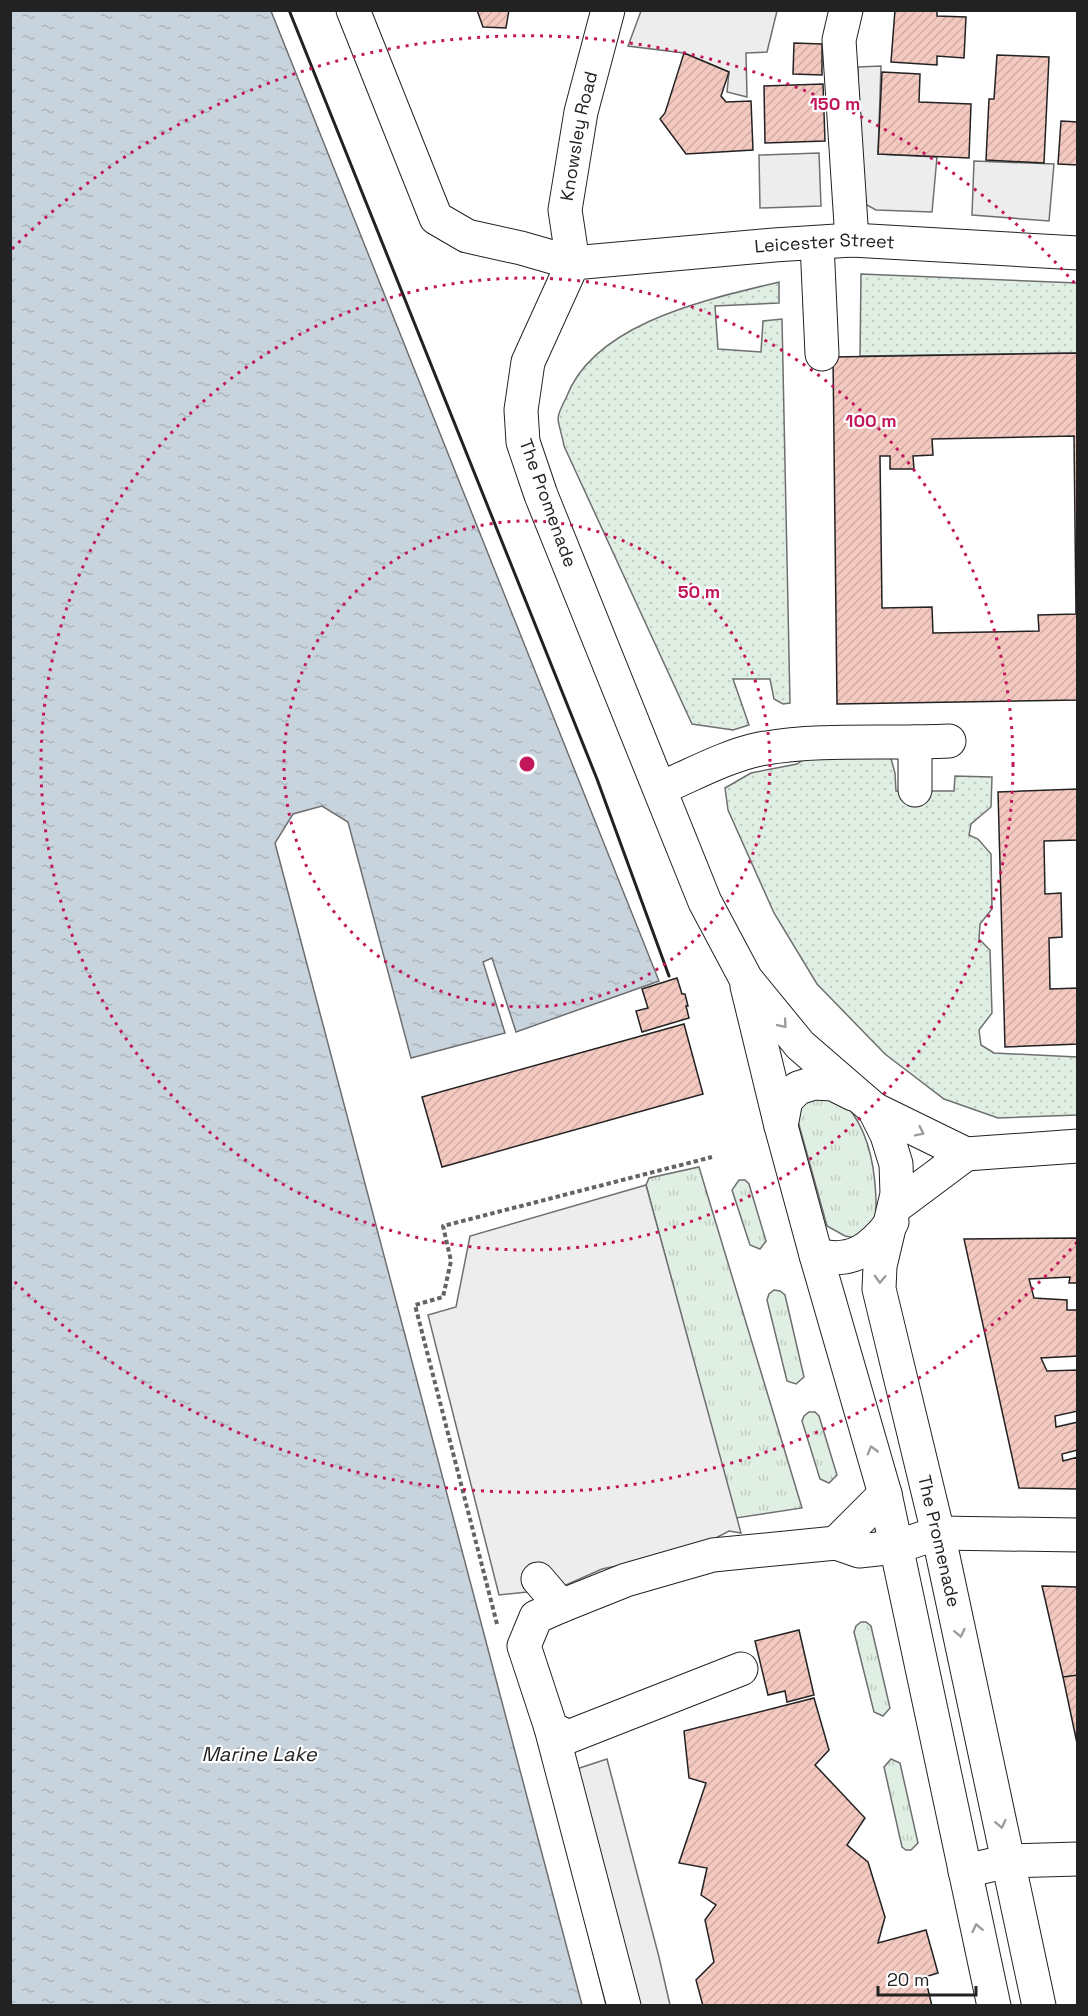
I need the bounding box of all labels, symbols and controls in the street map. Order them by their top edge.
street label: Knowsley Road [555,69,602,203]
text: 150 m [810,92,860,115]
street label: Leicester Street [753,228,895,258]
text: 100 m [845,409,897,432]
street label: The Promenade [515,436,582,570]
text: 50 m [678,580,720,603]
centre of rings [517,754,537,774]
one-way arrow [775,1017,786,1028]
one-way arrow [913,1124,924,1136]
one-way arrow [873,1275,886,1284]
one-way arrow [867,1445,879,1456]
street label: The Promenade [913,1473,966,1609]
one-way arrow [952,1628,965,1638]
water label: Marine Lake [202,1741,318,1767]
one-way arrow [994,1818,1007,1828]
one-way arrow [971,1923,984,1933]
scale bar [878,1959,976,1997]
text: 20 m [887,1968,930,1991]

